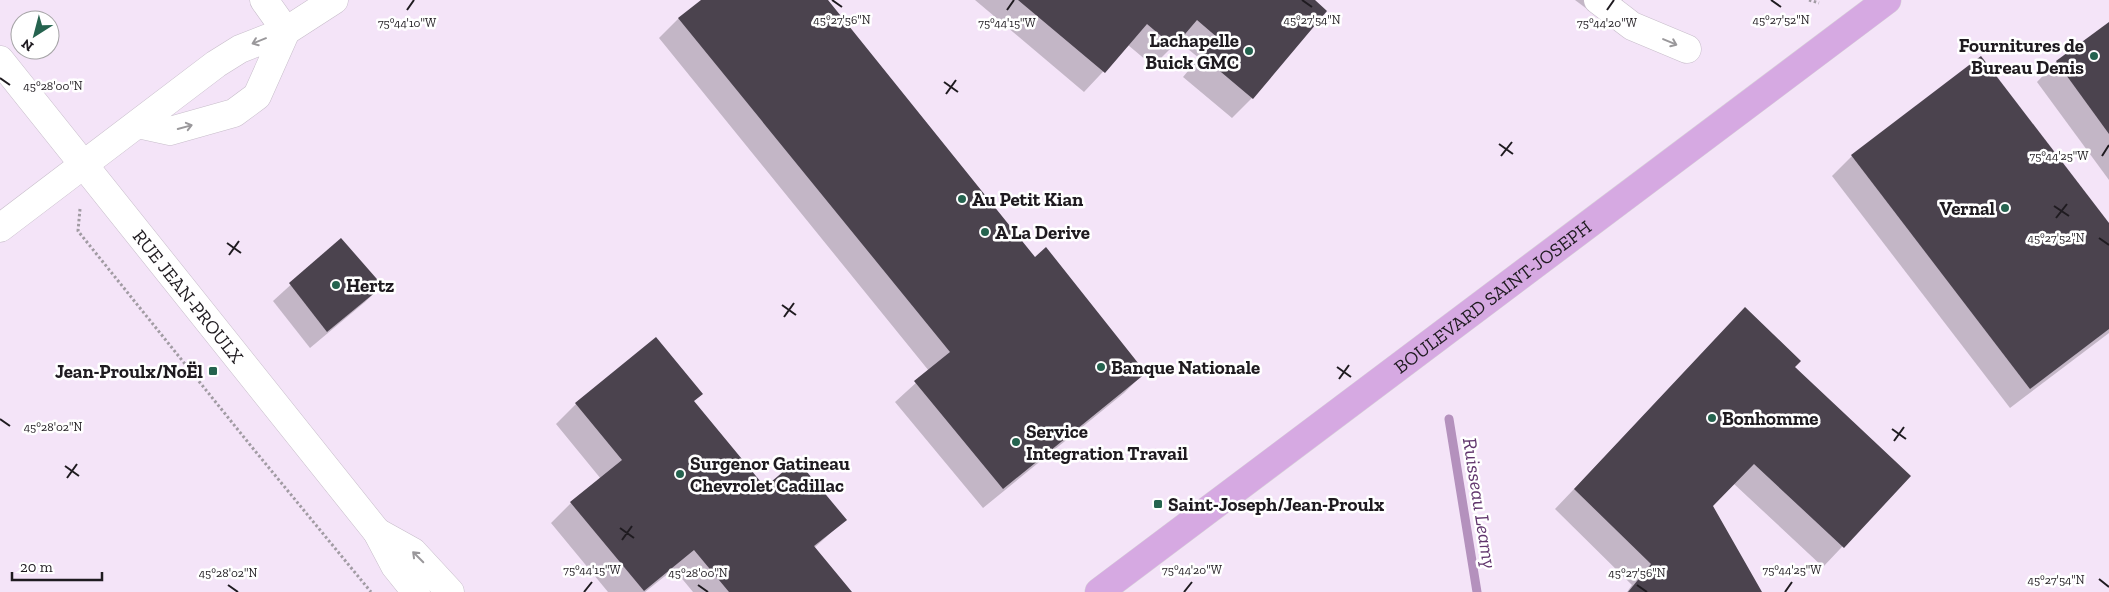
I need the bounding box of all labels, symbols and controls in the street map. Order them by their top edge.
north arrow [10,10,60,60]
text: 45°27'56"N [813,13,871,27]
text: 45°27'54"N [1283,13,1341,27]
text: 45°27'52"N [1752,13,1810,27]
text: 75°44'10"W [378,16,437,30]
text: 75°44'15"W [978,16,1037,30]
text: 75°44'20"W [1577,16,1638,30]
place label: Lachapelle Buick GMC [1145,29,1239,74]
place label: Fournitures de Bureau Denis [1959,34,2084,79]
text: N [18,35,37,55]
one-way arrow [252,38,267,47]
one-way arrow [1662,38,1677,47]
marker: Lachapelle Buick GMC [1243,45,1255,57]
marker: Fournitures de Bureau Denis [2088,50,2100,62]
text: 45°28'00"N [23,79,83,93]
one-way arrow [177,122,193,131]
text: 75°44'25"W [2030,149,2089,163]
place label: Au Petit Kian [972,188,1084,211]
marker: Au Petit Kian [956,193,968,205]
place label: Vernal [1940,197,1996,220]
marker: Vernal [1999,202,2011,214]
street label: BOULEVARD SAINT-JOSEPH [1389,215,1596,378]
place label: A La Derive [995,221,1090,244]
street label: RUE JEAN-PROULX [128,225,249,367]
marker: A La Derive [979,226,991,238]
text: 45°27'52"N [2027,231,2085,245]
place label: Hertz [346,274,394,297]
marker: Hertz [330,279,342,291]
place label: Banque Nationale [1111,356,1260,379]
place label: Jean-Proulx/NoËl [55,360,204,383]
marker: Banque Nationale [1095,361,1107,373]
marker: Jean-Proulx/NoËl [207,365,219,377]
place label: Bonhomme [1722,407,1818,430]
marker: Bonhomme [1706,412,1718,424]
text: 45°28'02"N [24,420,82,434]
place label: Service Integration Travail [1026,420,1189,465]
marker: Service Integration Travail [1010,436,1022,448]
water label: Ruisseau Leamy [1458,436,1502,570]
place label: Surgenor Gatineau Chevrolet Cadillac [690,452,850,497]
marker: Surgenor Gatineau Chevrolet Cadillac [674,468,686,480]
place label: Saint-Joseph/Jean-Proulx [1168,493,1384,516]
marker: Saint-Joseph/Jean-Proulx [1152,498,1164,510]
scale bar [12,550,102,582]
one-way arrow [411,551,424,563]
text: 20 m [20,558,53,576]
text: 75°44'15"W [563,563,622,577]
text: 75°44'20"W [1162,563,1223,577]
text: 75°44'25"W [1763,563,1822,577]
text: 45°28'02"N [199,566,257,580]
text: 45°28'00"N [668,566,728,580]
text: 45°27'56"N [1608,566,1666,580]
text: 45°27'54"N [2027,573,2085,587]

